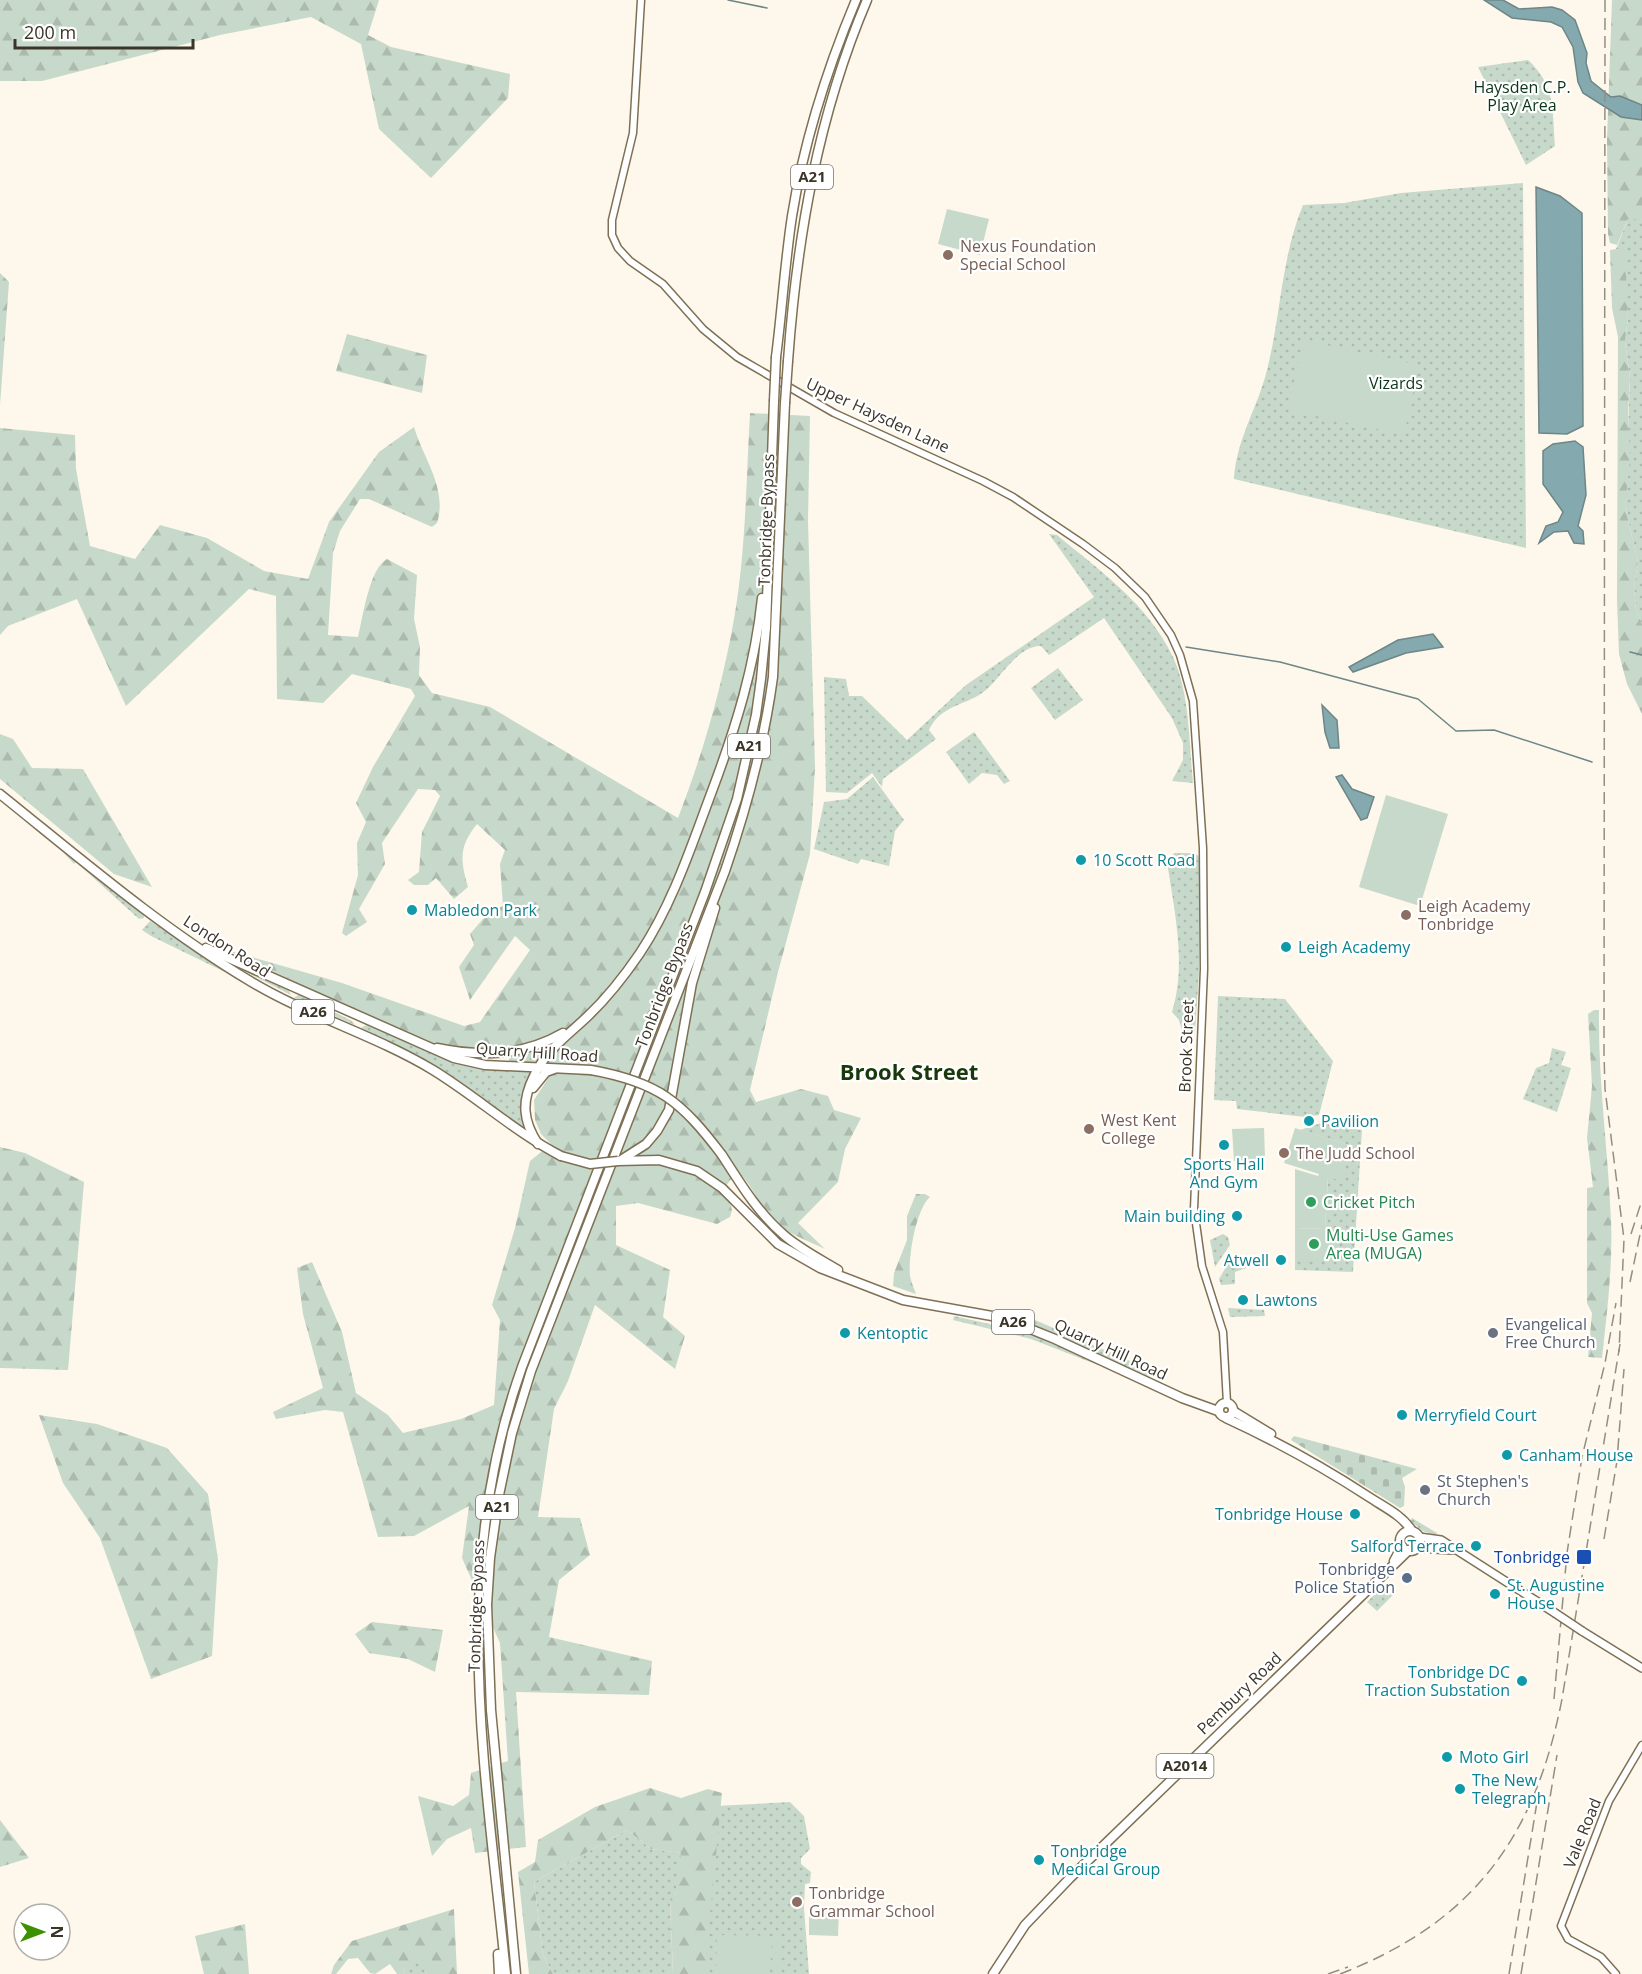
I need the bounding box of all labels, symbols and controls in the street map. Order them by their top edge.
scale bar [15,12,194,50]
text: 200 m [24,20,76,44]
park label: Haysden C.P. Play Area [1473,76,1571,116]
road number: A21 [791,165,833,189]
place label: Nexus Foundation Special School [960,235,1096,275]
marker: Nexus Foundation Special School [941,248,955,262]
street label: Upper Haysden Lane [803,372,953,458]
park label: Vizards [1369,372,1423,394]
street label: Tonbridge Bypass [753,453,779,587]
road number: A21 [728,734,770,758]
place label: 10 Scott Road [1093,849,1195,871]
marker: 10 Scott Road [1074,853,1088,867]
place label: Leigh Academy Tonbridge [1418,895,1531,935]
place label: Mabledon Park [424,899,538,921]
marker: Mabledon Park [405,903,419,917]
marker: Leigh Academy Tonbridge [1399,908,1413,922]
street label: London Road [179,910,275,982]
street label: Tonbridge Bypass [630,919,698,1051]
place label: Leigh Academy [1298,936,1411,958]
marker: Leigh Academy [1279,940,1293,954]
street label: Brook Street [1173,999,1199,1093]
road number: A26 [292,1000,334,1024]
street label: Quarry Hill Road [475,1037,599,1067]
district label: Brook Street [840,1056,978,1086]
place label: West Kent College [1101,1109,1177,1149]
place label: Pavilion [1321,1110,1379,1132]
marker: Pavilion [1302,1114,1316,1128]
marker: West Kent College [1082,1122,1096,1136]
marker: Sports Hall And Gym [1217,1138,1231,1152]
place label: The Judd School [1296,1142,1415,1164]
marker: The Judd School [1277,1146,1291,1160]
place label: Sports Hall And Gym [1184,1153,1264,1193]
place label: Cricket Pitch [1323,1191,1415,1213]
marker: Cricket Pitch [1304,1195,1318,1209]
place label: Main building [1124,1205,1225,1227]
marker: Main building [1230,1209,1244,1223]
place label: Multi-Use Games Area (MUGA) [1326,1224,1454,1264]
marker: Multi-Use Games Area (MUGA) [1307,1237,1321,1251]
place label: Atwell [1224,1249,1269,1271]
marker: Atwell [1274,1253,1288,1267]
place label: Lawtons [1255,1289,1317,1311]
marker: Lawtons [1236,1293,1250,1307]
road number: A26 [992,1310,1034,1334]
street label: Quarry Hill Road [1051,1313,1171,1385]
place label: Evangelical Free Church [1505,1313,1596,1353]
place label: Kentoptic [857,1322,928,1344]
marker: Kentoptic [838,1326,852,1340]
marker: Evangelical Free Church [1486,1326,1500,1340]
place label: Merryfield Court [1414,1404,1537,1426]
marker: Merryfield Court [1395,1408,1409,1422]
place label: Canham House [1519,1444,1633,1466]
marker: Canham House [1500,1448,1514,1462]
place label: St Stephen's Church [1437,1470,1529,1510]
marker: St Stephen's Church [1418,1483,1432,1497]
road number: A21 [476,1495,518,1519]
place label: Tonbridge House [1215,1503,1343,1525]
marker: Tonbridge House [1348,1507,1362,1521]
place label: Salford Terrace [1350,1535,1464,1557]
street label: Tonbridge Bypass [463,1539,489,1673]
marker: Salford Terrace [1469,1539,1483,1553]
place label: Tonbridge [1494,1546,1570,1568]
marker: Tonbridge [1575,1548,1593,1566]
place label: Tonbridge Police Station [1294,1558,1395,1598]
marker: Tonbridge Police Station [1400,1571,1414,1585]
place label: St. Augustine House [1507,1574,1604,1614]
marker: St. Augustine House [1488,1587,1502,1601]
street label: Pembury Road [1192,1647,1286,1739]
place label: Tonbridge DC Traction Substation [1365,1661,1510,1701]
marker: Tonbridge DC Traction Substation [1515,1674,1529,1688]
place label: Moto Girl [1459,1746,1529,1768]
marker: Moto Girl [1440,1750,1454,1764]
road number: A2014 [1156,1754,1214,1778]
place label: The New Telegraph [1472,1769,1547,1809]
marker: The New Telegraph [1453,1782,1467,1796]
street label: Vale Road [1558,1795,1606,1871]
place label: Tonbridge Medical Group [1051,1840,1160,1880]
marker: Tonbridge Medical Group [1032,1853,1046,1867]
place label: Tonbridge Grammar School [809,1882,935,1922]
marker: Tonbridge Grammar School [790,1895,804,1909]
north arrow [12,1902,72,1962]
text: N [46,1925,68,1939]

